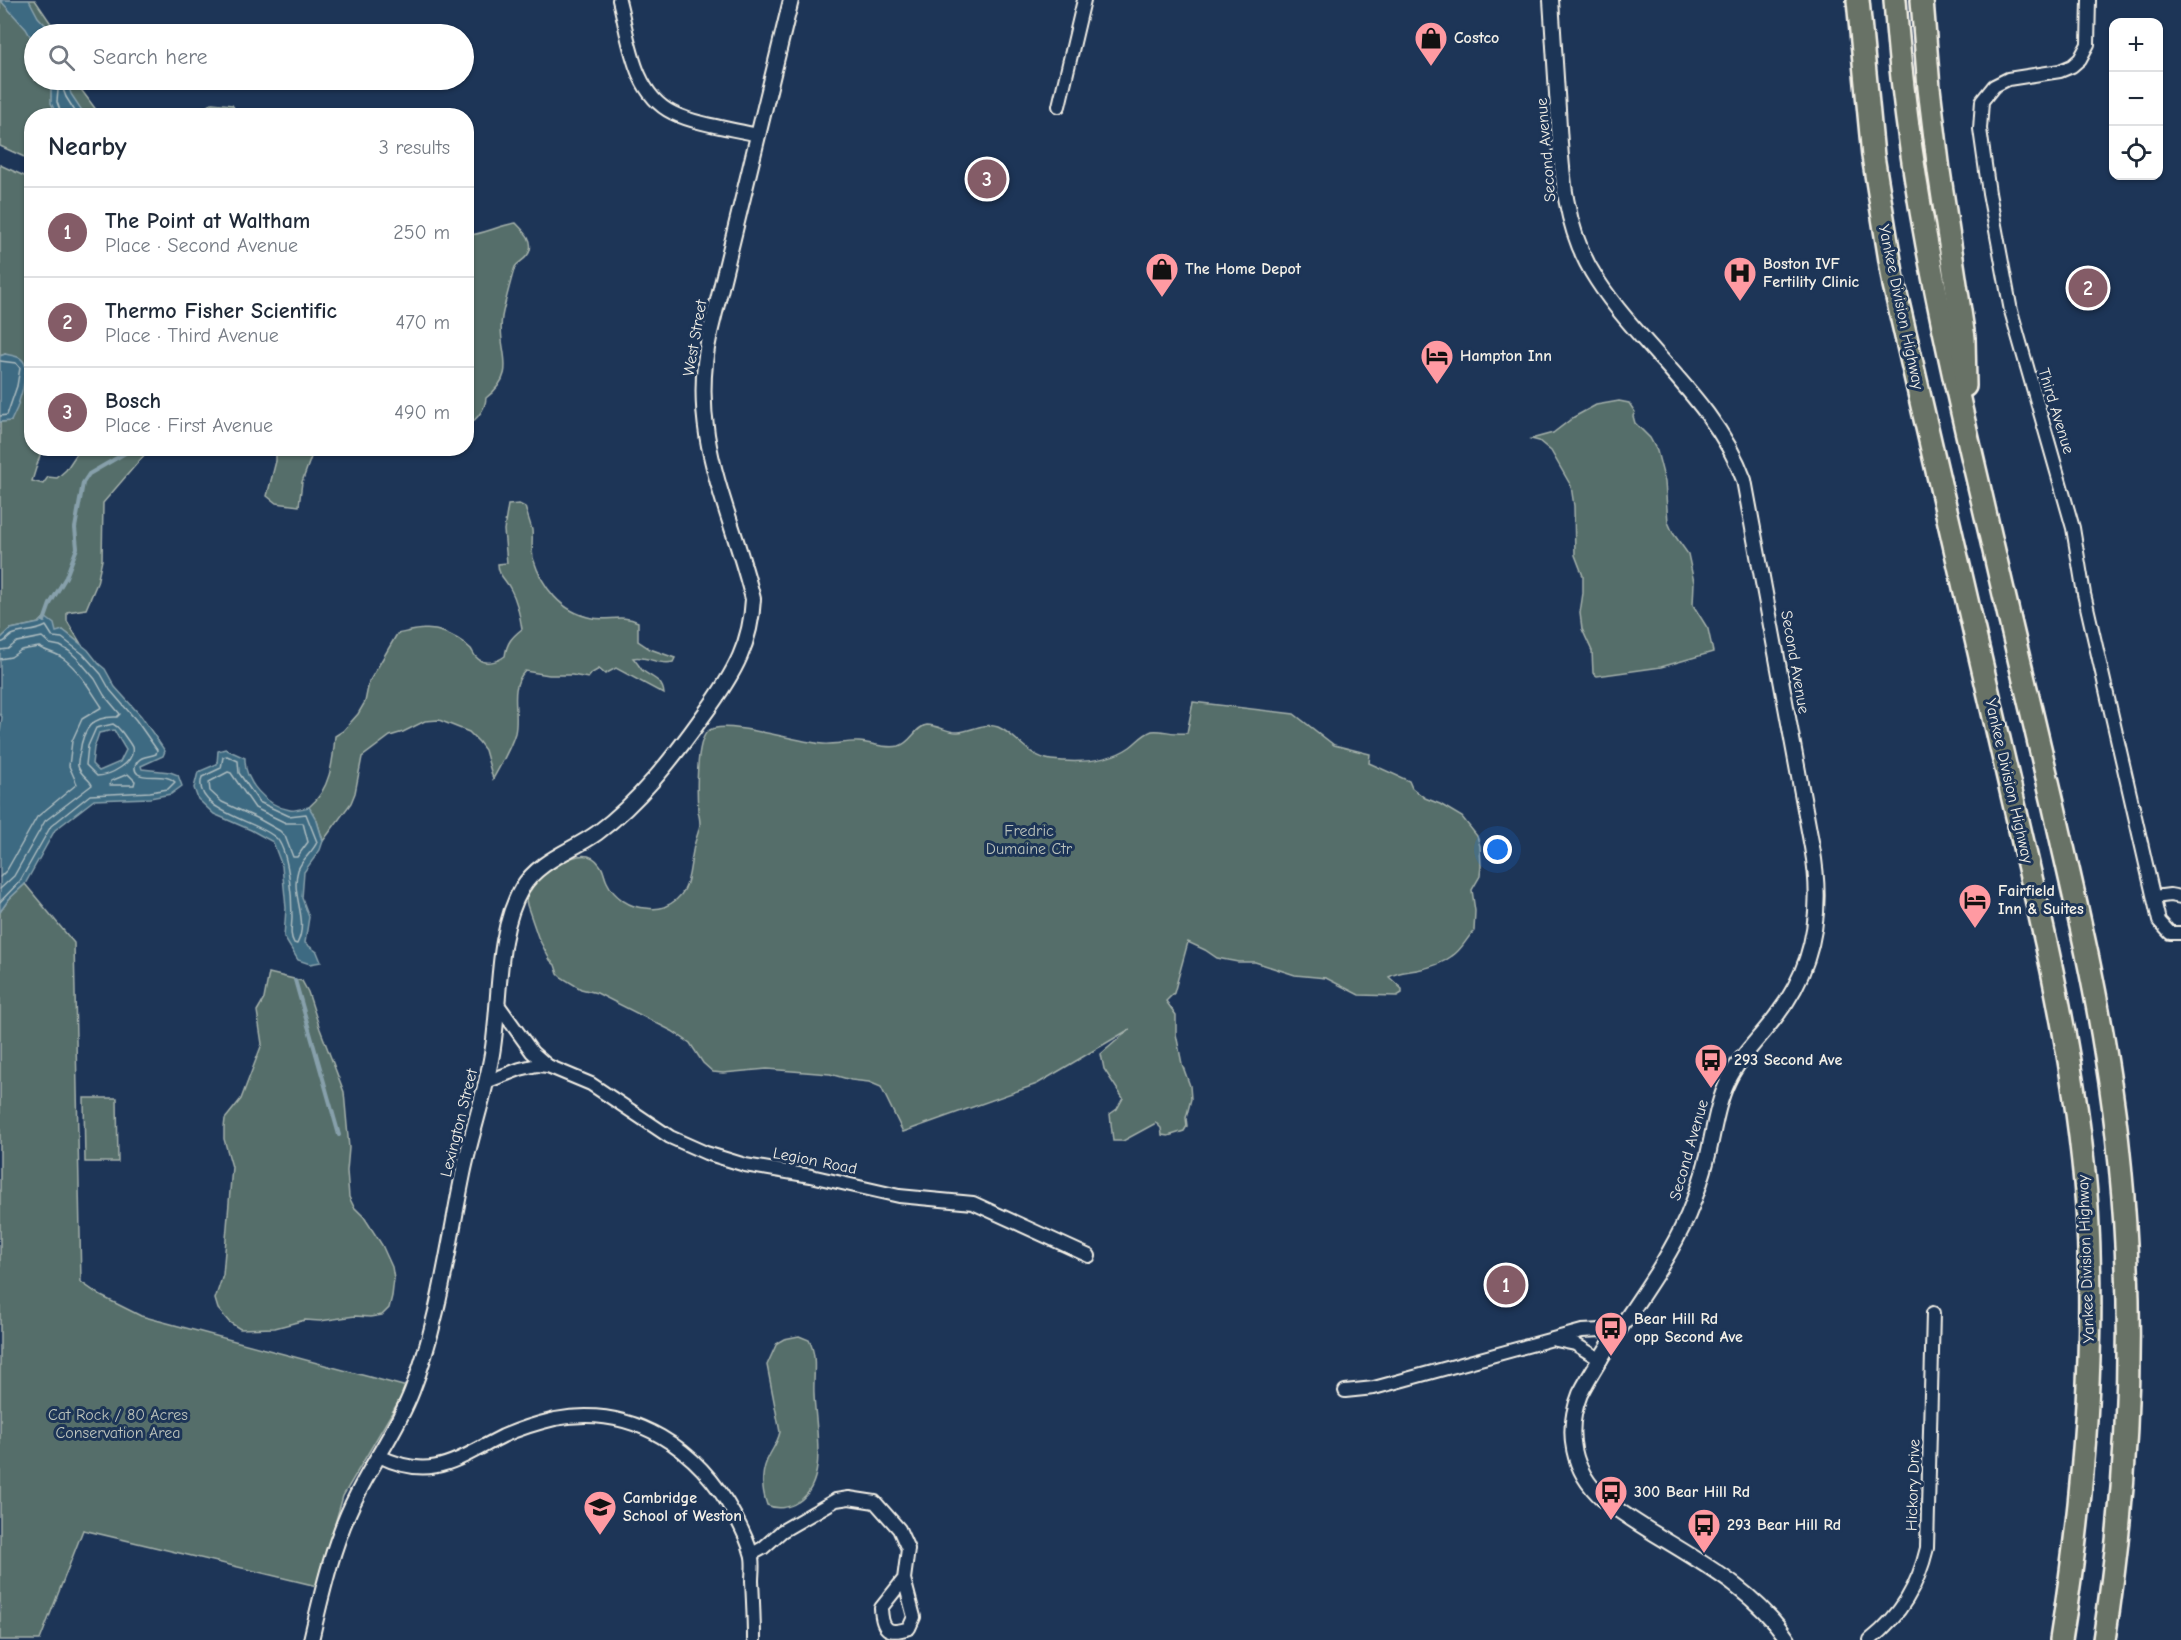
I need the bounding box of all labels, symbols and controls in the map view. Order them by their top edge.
map controls [2109,18,2163,180]
button: + [2109,18,2163,72]
shop icon: Costco [1413,20,1449,67]
search box [24,24,474,90]
place label: Costco [1454,29,1499,47]
icon: search [45,41,78,74]
text: Search here [93,44,208,70]
button: − [2109,72,2163,126]
street label: Second Avenue [1532,97,1560,203]
button: locate [2109,126,2163,180]
text: Nearby [48,132,127,162]
text: 3 results [379,136,450,159]
pin: 3 [968,156,1006,201]
text: The Point at Waltham [105,208,310,234]
text: 1 [64,221,71,244]
text: 250 m [393,221,450,244]
street label: Yankee Division Highway [1875,223,1927,392]
text: Place · Second Avenue [105,234,298,257]
shop icon: The Home Depot [1144,251,1180,298]
hospital icon: Boston IVF Fertility Clinic [1722,255,1758,302]
place label: Boston IVF Fertility Clinic [1763,255,1860,291]
place label: The Home Depot [1185,260,1302,278]
pin: 2 [2068,266,2108,310]
text: Thermo Fisher Scientific [105,298,337,324]
street label: West Street [679,298,711,378]
text: 2 [63,311,72,334]
text: 470 m [395,311,450,334]
text: Place · Third Avenue [105,324,279,347]
hotel icon: Hampton Inn [1419,338,1455,385]
place label: Hampton Inn [1460,347,1552,365]
street label: Third Avenue [2034,366,2078,456]
text: Bosch [105,388,161,414]
text: 3 [63,401,72,424]
text: 490 m [394,401,450,424]
text: Place · First Avenue [105,414,273,437]
street label: Second Avenue [1777,609,1813,715]
street label: Yankee Division Highway [1981,697,2037,866]
park label: Fredric Dumaine Ctr [986,822,1073,858]
your location [1483,835,1512,864]
hotel icon: Fairfield Inn & Suites [1957,882,1993,929]
place label: Fairfield Inn & Suites [1998,882,2084,918]
bus stop icon: 293 Second Ave [1693,1042,1729,1089]
place label: 293 Second Ave [1734,1051,1842,1069]
street label: Lexington Street [437,1067,481,1179]
street label: Second Avenue [1666,1097,1712,1203]
street label: Legion Road [772,1144,858,1178]
street label: Yankee Division Highway [2074,1174,2098,1343]
pin: 1 [1486,1262,1526,1308]
bus stop icon: Bear Hill Rd opp Second Ave [1593,1310,1629,1357]
place label: Bear Hill Rd opp Second Ave [1634,1310,1743,1346]
park label: Cat Rock / 80 Acres Conservation Area [48,1406,188,1442]
street label: Hickory Drive [1902,1439,1924,1531]
bus stop icon: 300 Bear Hill Rd [1593,1474,1629,1521]
place label: 300 Bear Hill Rd [1634,1483,1750,1501]
school or university icon: Cambridge School of Weston [582,1489,618,1536]
place label: Cambridge School of Weston [623,1489,742,1525]
bus stop icon: 293 Bear Hill Rd [1686,1507,1722,1554]
place label: 293 Bear Hill Rd [1727,1516,1841,1534]

